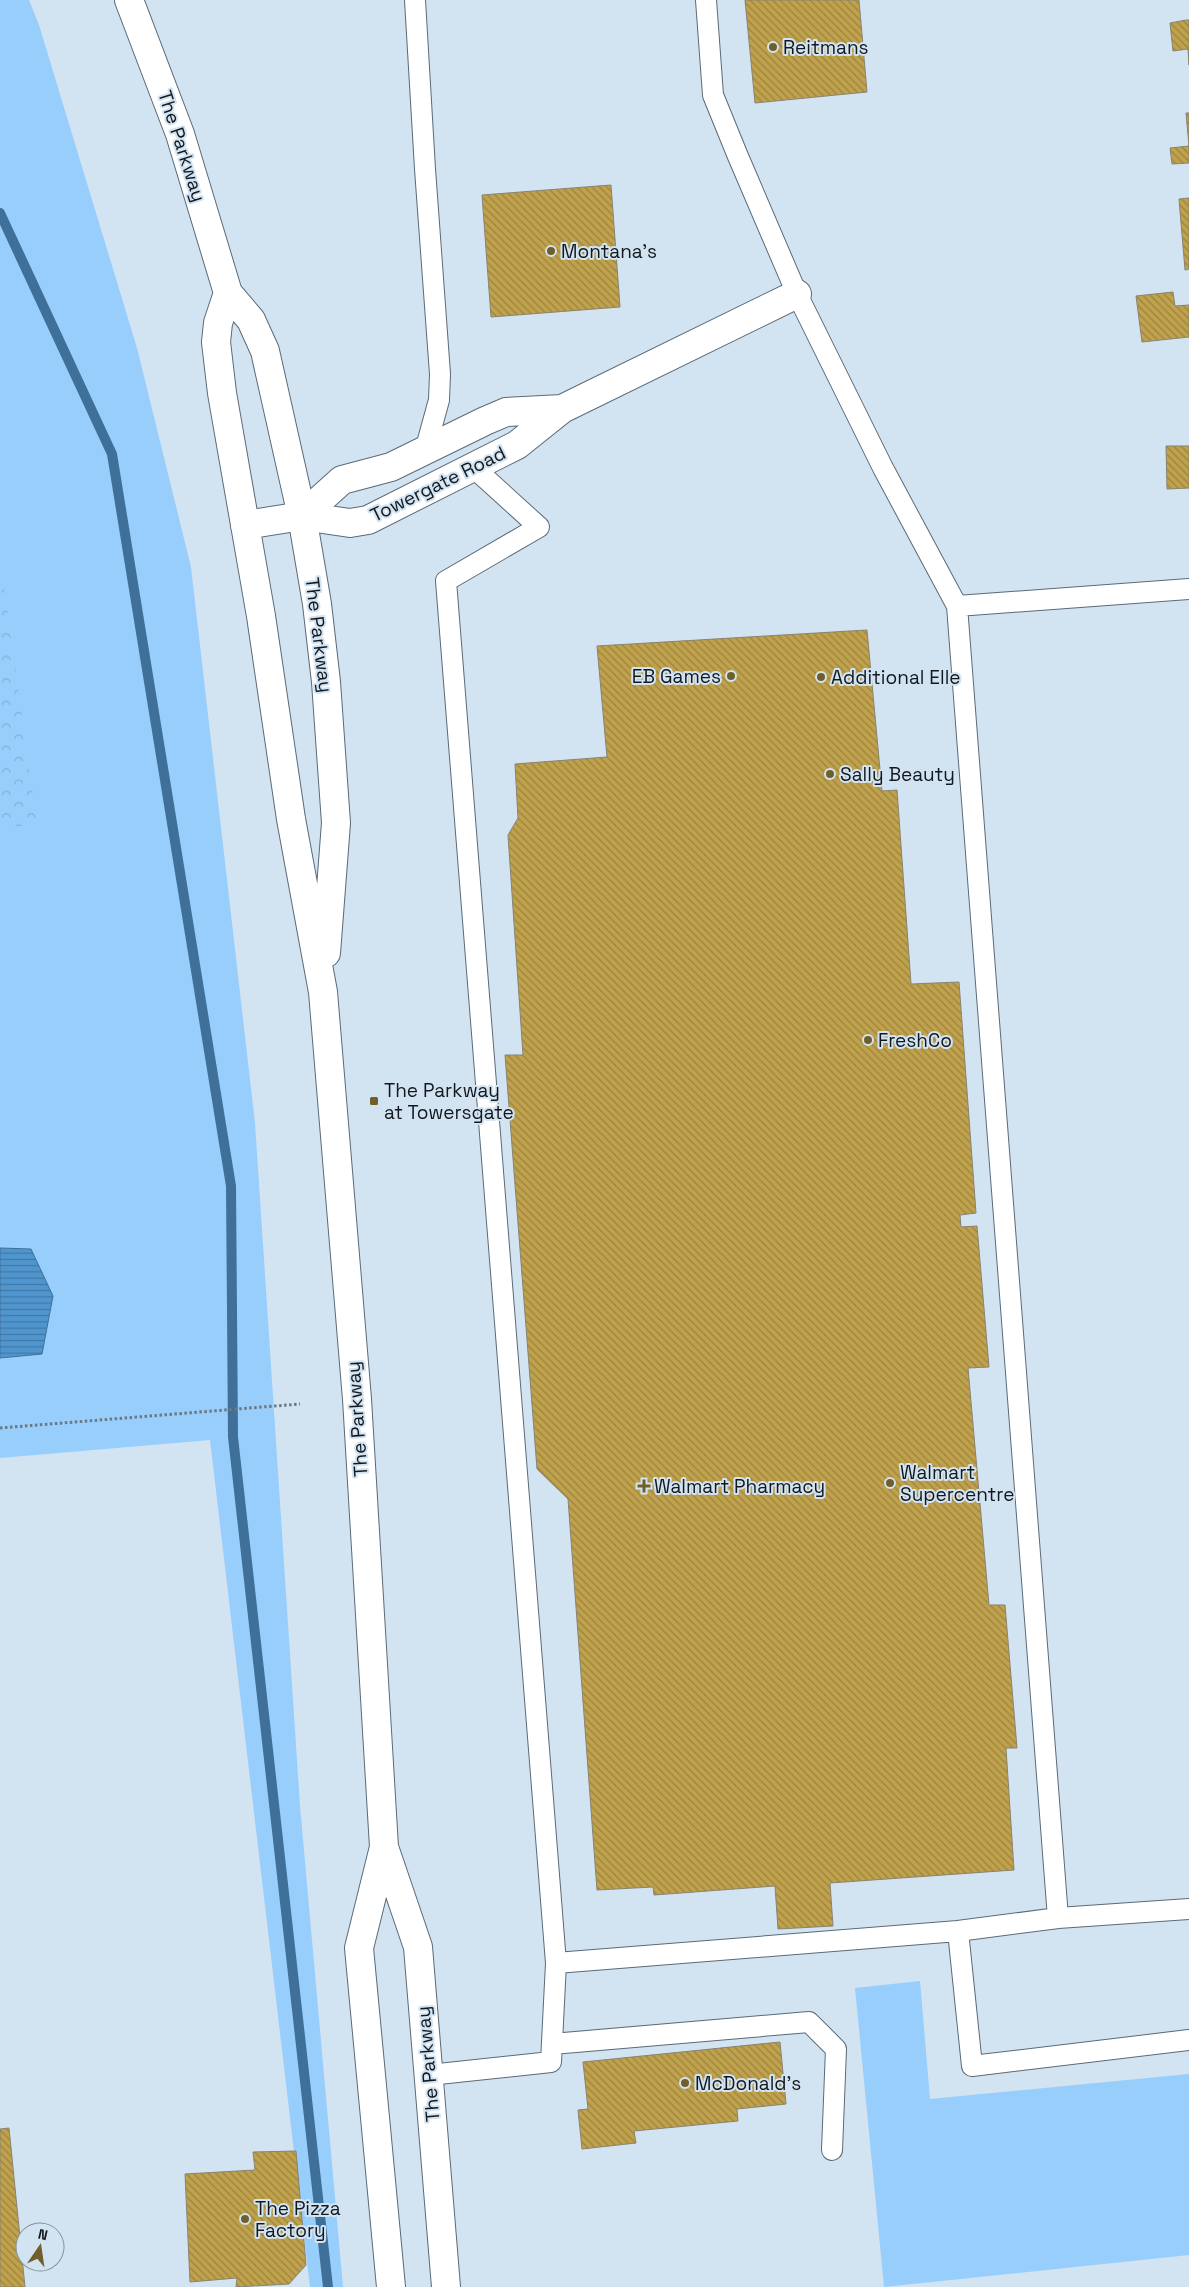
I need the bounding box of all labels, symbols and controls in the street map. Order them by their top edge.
place label: Reitmans [783,35,869,60]
marker: Reitmans [767,41,779,53]
street label: The Parkway [152,87,212,205]
place label: Montana's [561,239,657,264]
marker: Montana's [545,245,557,257]
street label: Towergate Road [366,440,510,528]
street label: The Parkway [300,576,338,694]
place label: EB Games [632,664,721,689]
place label: Additional Elle [831,665,961,690]
marker: EB Games [725,670,737,682]
marker: Additional Elle [815,671,827,683]
place label: Sally Beauty [840,762,955,787]
marker: Sally Beauty [824,768,836,780]
place label: FreshCo [878,1028,952,1053]
marker: FreshCo [862,1034,874,1046]
place label: The Parkway at Towersgate [384,1078,514,1125]
marker: The Parkway at Towersgate [368,1095,380,1107]
street label: The Parkway [340,1360,374,1478]
place label: Walmart Supercentre [900,1460,1014,1507]
place label: Walmart Pharmacy [654,1474,825,1499]
marker: Walmart Supercentre [884,1477,896,1489]
marker: Walmart Pharmacy [638,1480,650,1492]
street label: The Parkway [410,2005,446,2123]
place label: McDonald's [695,2071,801,2096]
marker: McDonald's [679,2077,691,2089]
place label: The Pizza Factory [255,2196,341,2243]
marker: The Pizza Factory [239,2213,251,2225]
north arrow [15,2222,65,2272]
text: N [36,2225,50,2244]

